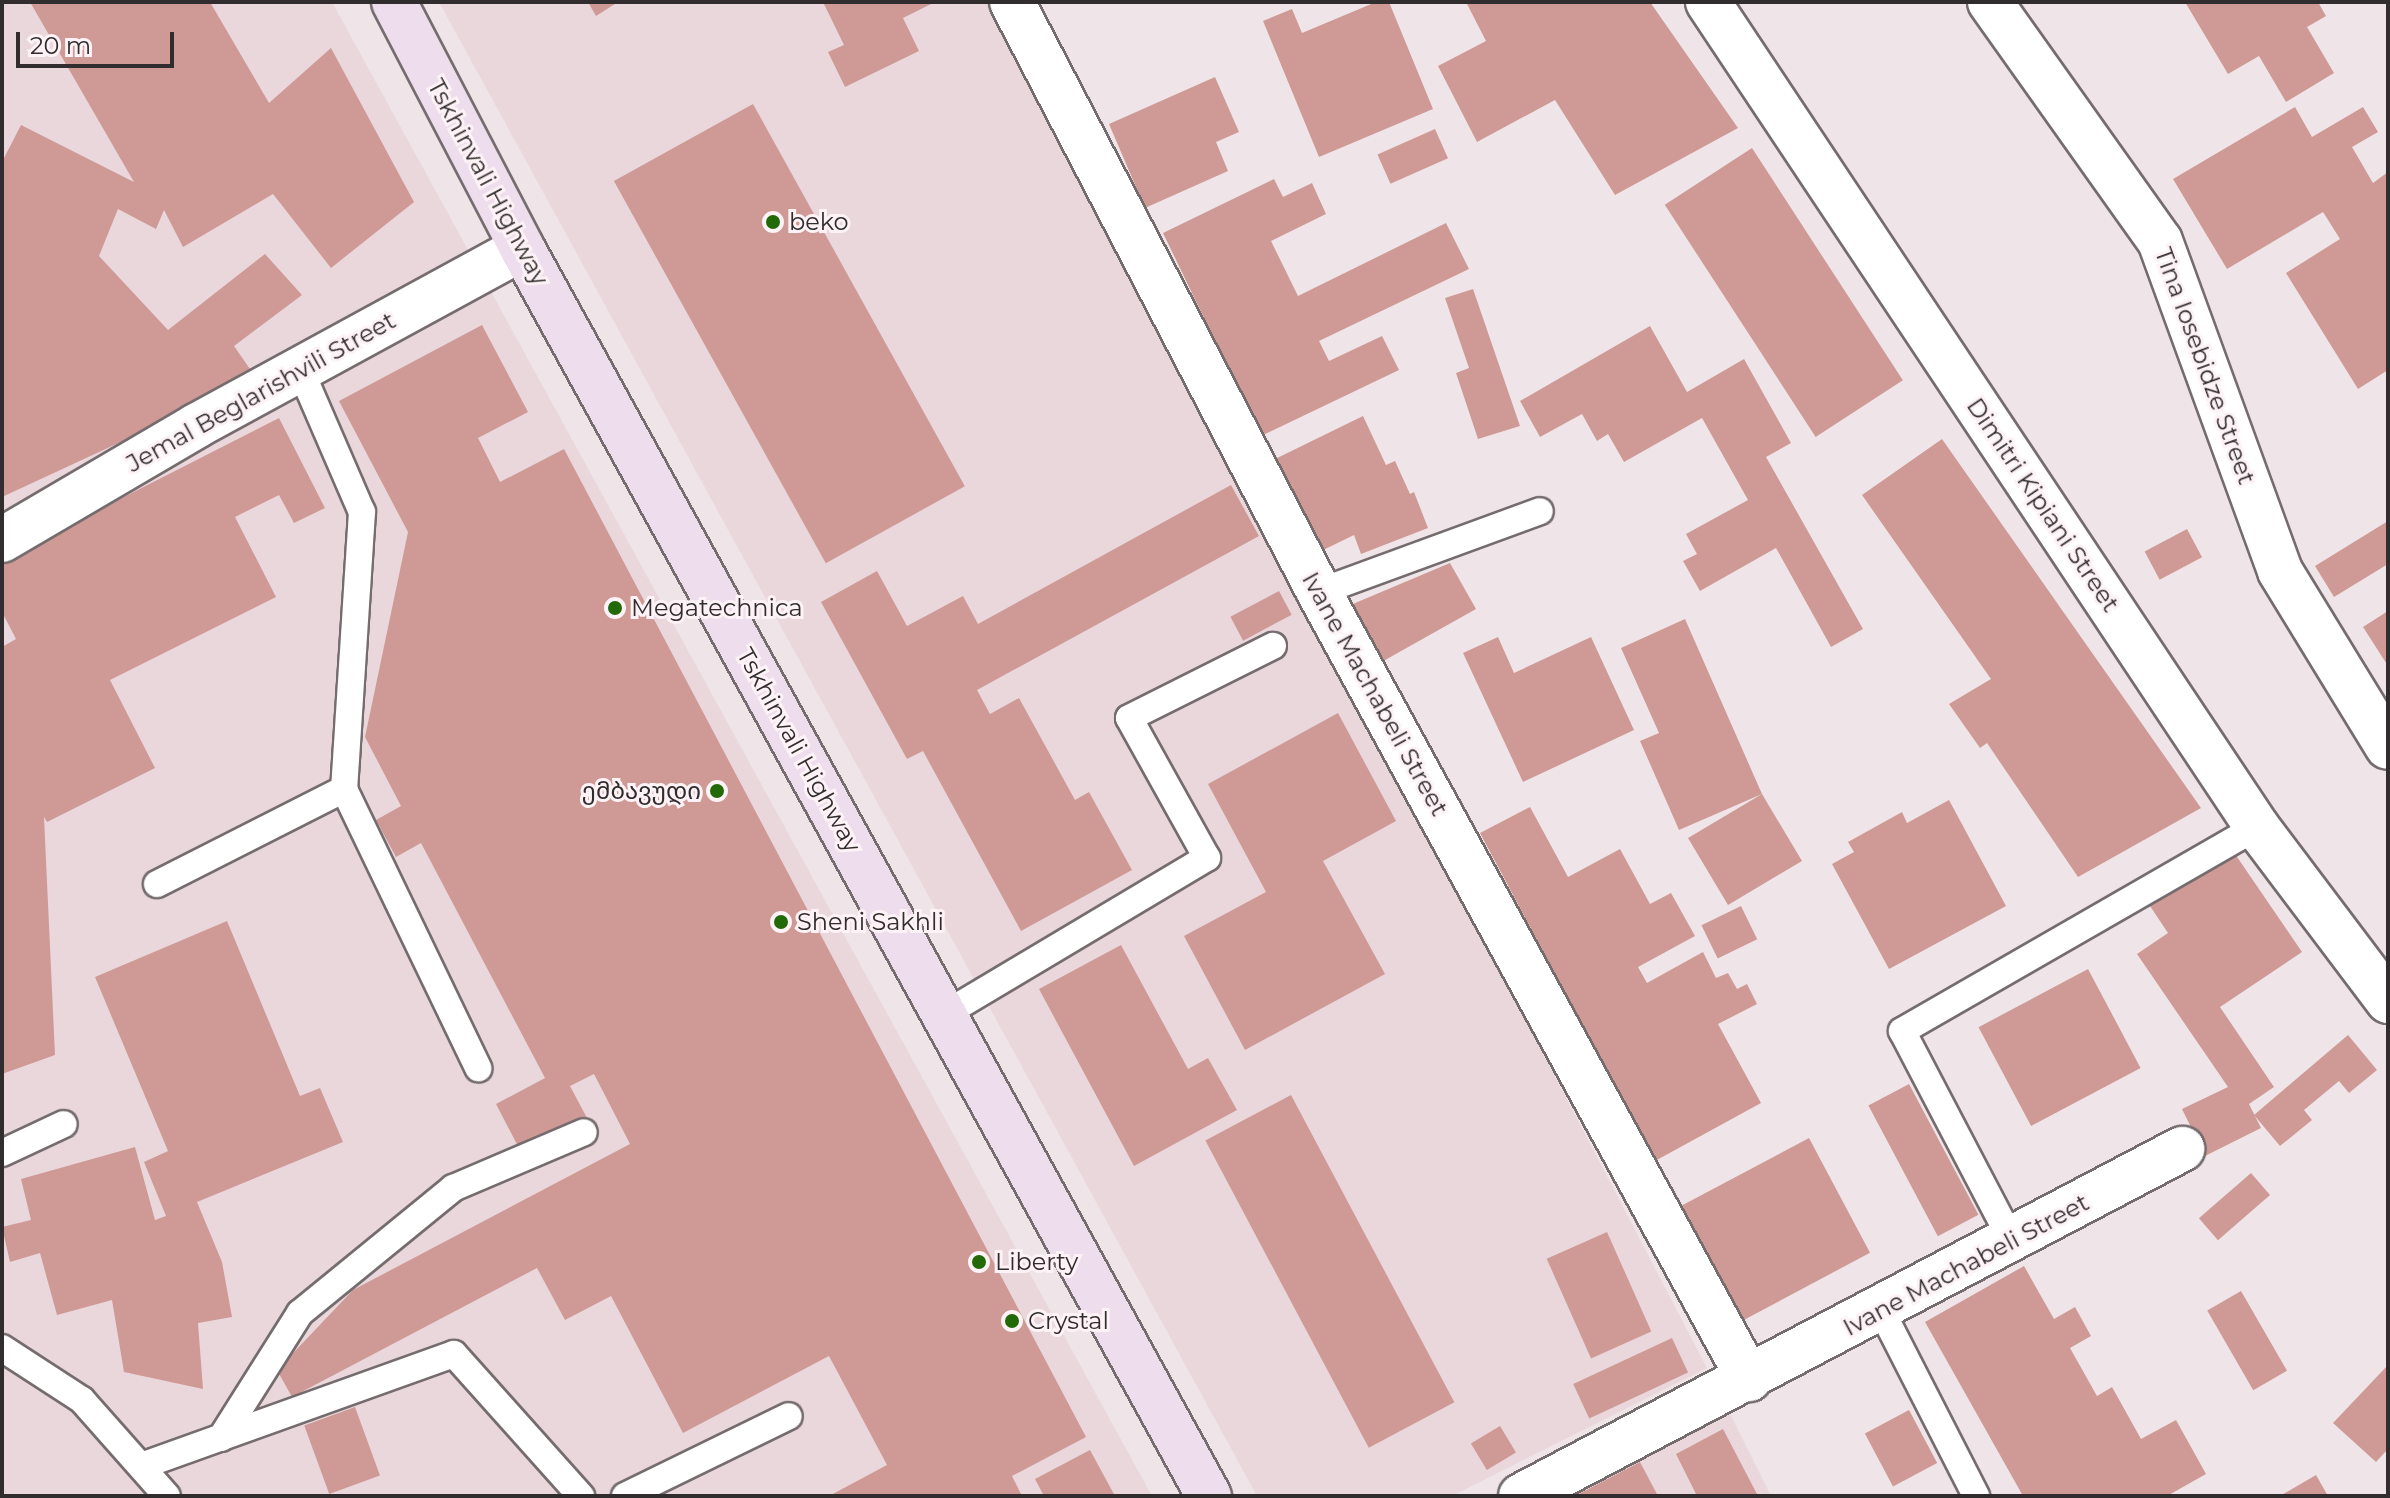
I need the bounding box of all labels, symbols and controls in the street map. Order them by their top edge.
scale bar [20,16,178,66]
text: 20 m [30,31,91,60]
street label: Tskhinvali Highway [421,74,555,290]
place label: beko [789,208,849,236]
marker: beko [764,213,782,231]
street label: Tina Iosebidze Street [2149,244,2261,488]
street label: Jemal Beglarishvili Street [121,306,401,478]
street label: Dimitri Kipiani Street [1961,393,2125,617]
street label: Ivane Machabeli Street [1296,567,1454,821]
place label: Megatechnica [631,594,803,622]
marker: Megatechnica [606,599,624,617]
street label: Tskhinvali Highway [731,643,867,857]
place label: ემბავუდი [582,777,701,805]
marker: ემბავუდი [708,782,726,800]
place label: Sheni Sakhli [797,908,944,936]
marker: Sheni Sakhli [772,913,790,931]
street label: Ivane Machabeli Street [1838,1188,2094,1342]
place label: Liberty [995,1248,1078,1276]
marker: Liberty [970,1253,988,1271]
place label: Crystal [1028,1307,1109,1335]
marker: Crystal [1003,1312,1021,1330]

